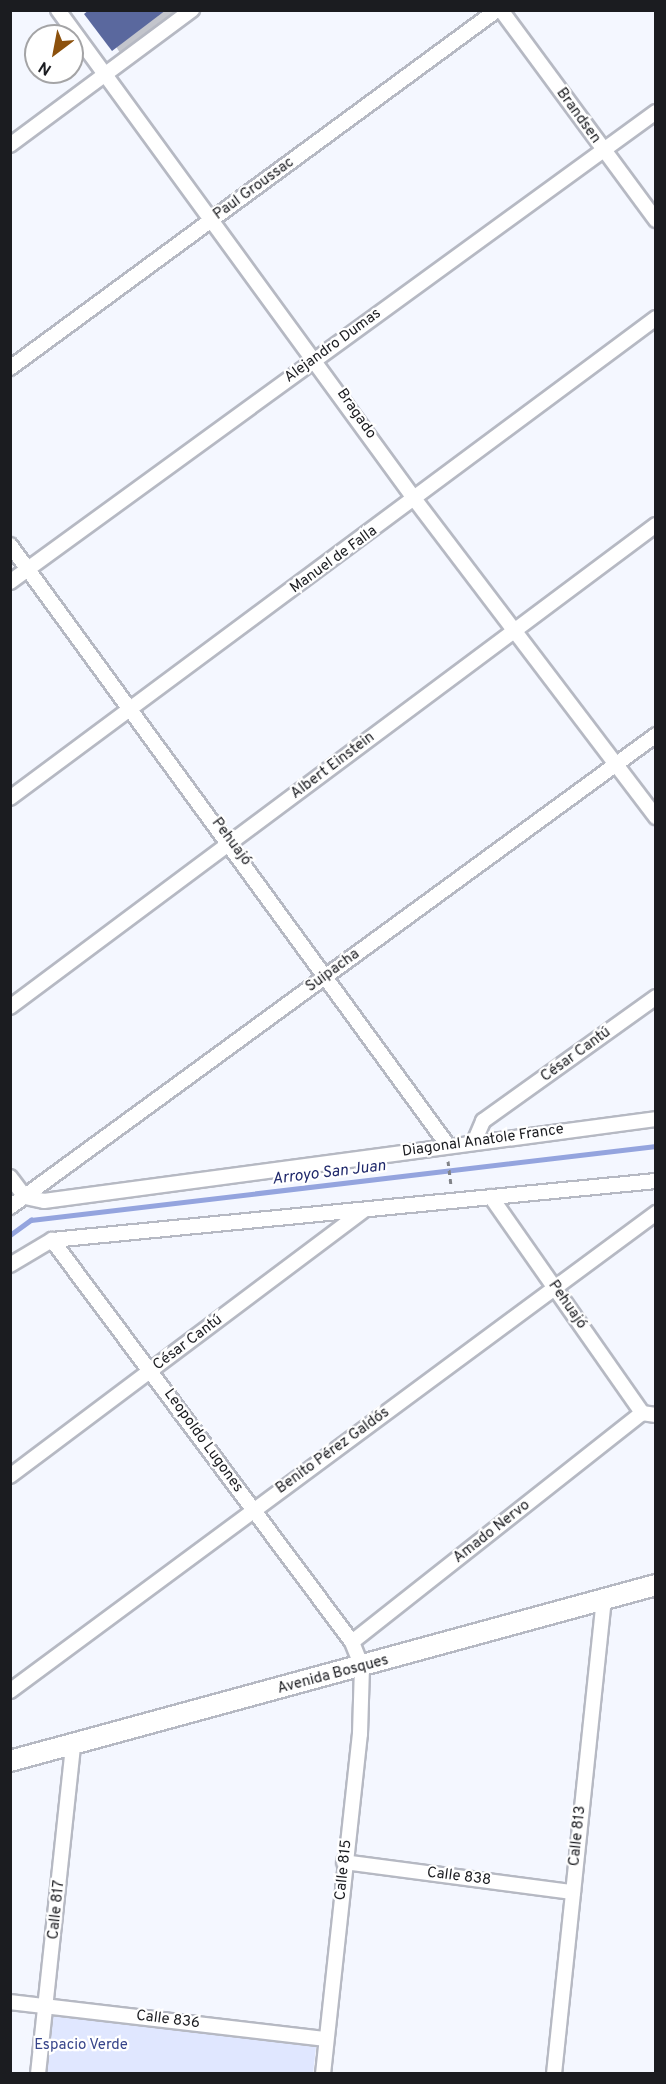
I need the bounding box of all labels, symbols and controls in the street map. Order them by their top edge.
north arrow [24,24,84,84]
text: N [35,56,56,79]
street label: Brandsen [552,85,604,147]
street label: Paul Groussac [210,154,298,224]
street label: Alejandro Dumas [281,305,385,387]
street label: Bragado [332,386,380,442]
street label: Manuel de Falla [287,522,381,598]
street label: Albert Einstein [288,729,378,803]
street label: Pehuajó [207,815,255,869]
street label: Suipacha [303,946,363,996]
street label: César Cantú [538,1024,614,1086]
street label: Diagonal Anatole France [401,1121,565,1161]
water label: Arroyo San Juan [271,1157,387,1189]
street label: Pehuajó [544,1277,590,1333]
street label: César Cantú [150,1311,226,1375]
street label: Leopoldo Lugones [159,1386,247,1496]
street label: Benito Pérez Galdós [273,1404,393,1498]
street label: Amado Nervo [450,1497,534,1567]
street label: Avenida Bosques [276,1652,390,1698]
street label: Calle 813 [566,1805,590,1867]
street label: Calle 815 [332,1839,356,1901]
street label: Calle 838 [426,1864,492,1890]
street label: Calle 817 [45,1879,69,1941]
street label: Calle 836 [135,2007,201,2033]
park label: Espacio Verde [34,2037,128,2055]

